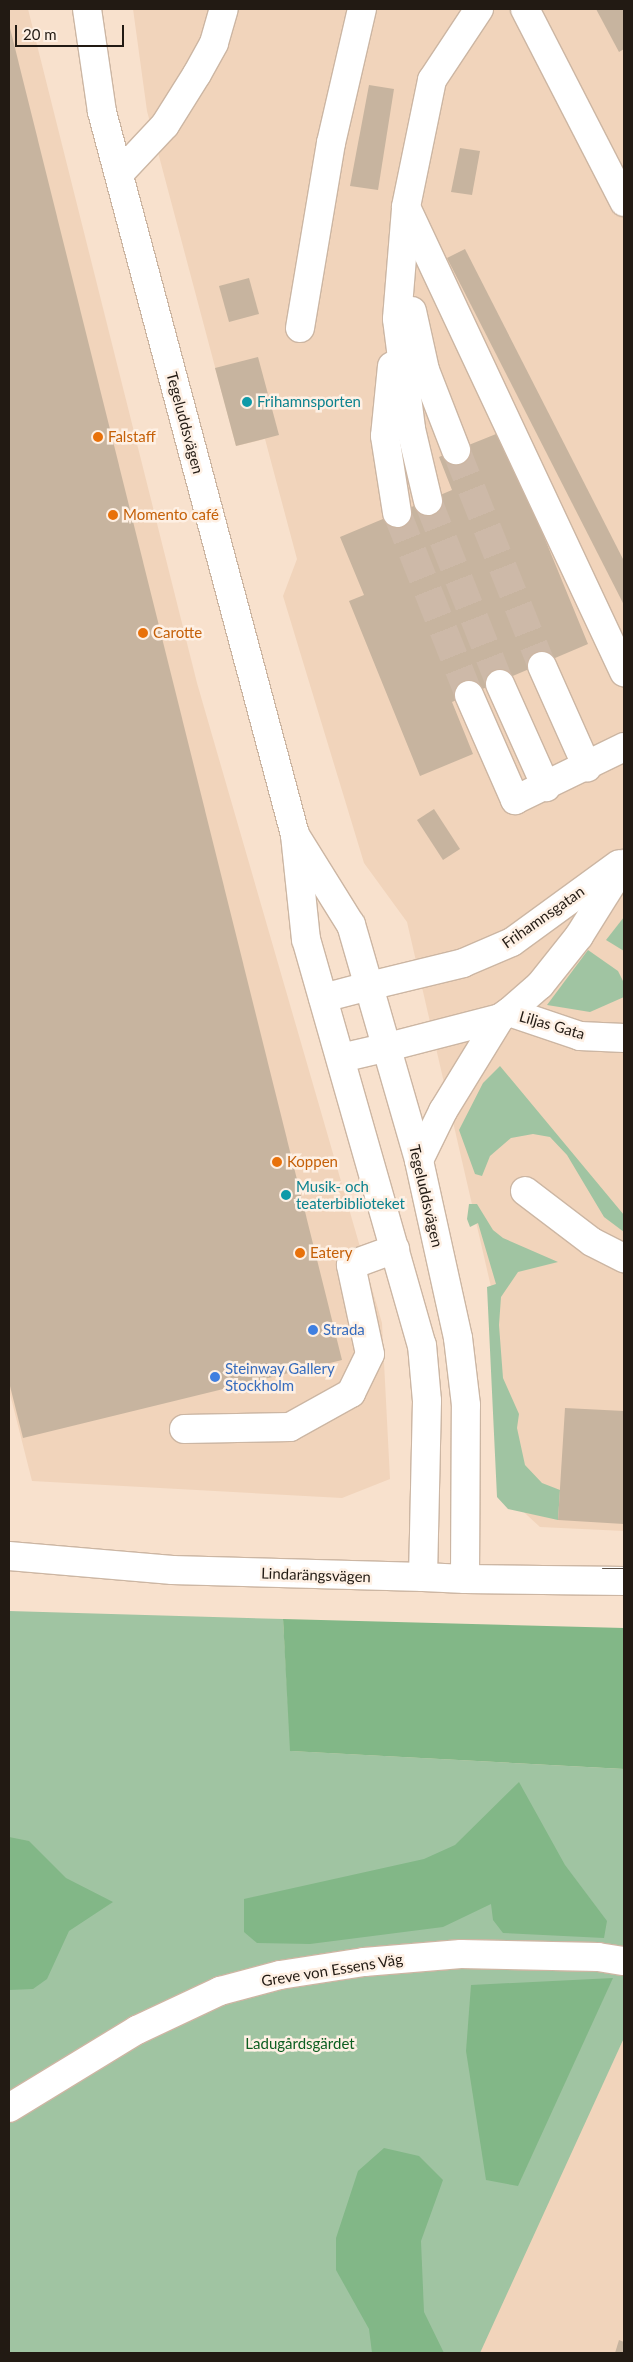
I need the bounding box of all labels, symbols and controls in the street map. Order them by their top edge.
scale bar [18,15,126,47]
text: 20 m [23,25,57,43]
street label: Tegeluddsvägen [163,370,207,476]
place label: Frihamnsporten [257,393,361,411]
marker: Frihamnsporten [241,396,253,408]
place label: Falstaff [108,428,156,446]
marker: Falstaff [92,431,104,443]
place label: Momento café [123,506,219,524]
marker: Momento café [107,509,119,521]
place label: Carotte [153,624,202,642]
marker: Carotte [137,627,149,639]
street label: Frihamnsgatan [498,882,588,952]
street label: Liljas Gata [517,1007,587,1043]
street label: Tegeluddsvägen [405,1143,447,1249]
place label: Koppen [287,1153,338,1171]
marker: Koppen [271,1156,283,1168]
place label: Musik- och teaterbiblioteket [296,1177,405,1212]
marker: Musik- och teaterbiblioteket [280,1189,292,1201]
place label: Eatery [310,1244,352,1262]
marker: Eatery [294,1247,306,1259]
place label: Strada [323,1321,365,1339]
marker: Strada [307,1324,319,1336]
place label: Steinway Gallery Stockholm [225,1359,335,1394]
marker: Steinway Gallery Stockholm [209,1371,221,1383]
street label: Lindarängsvägen [261,1564,371,1586]
street label: Greve von Essens Väg [260,1950,404,1990]
park label: Ladugårdsgärdet [245,2035,355,2053]

